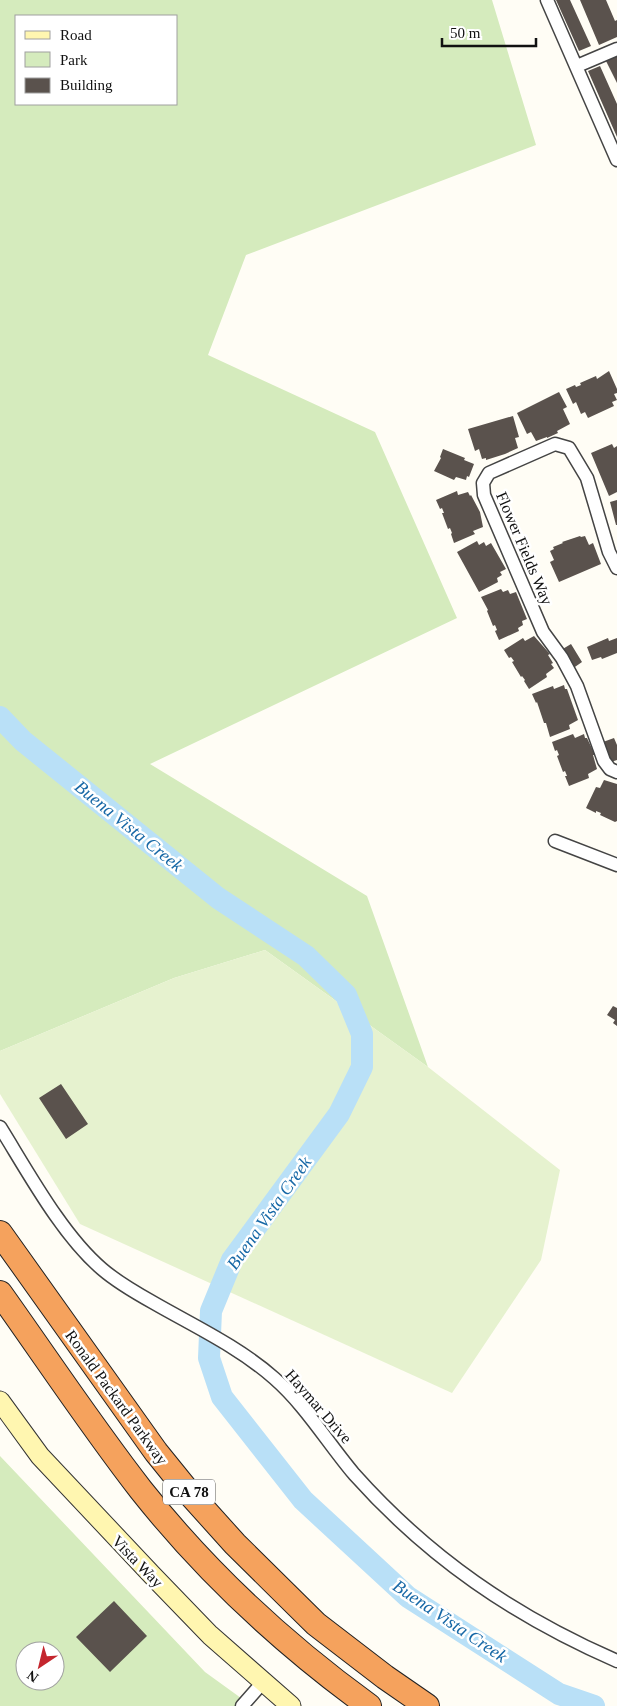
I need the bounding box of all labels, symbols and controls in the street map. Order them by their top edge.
legend [15,15,178,105]
scale bar [442,15,536,47]
text: 50 m [450,25,481,41]
text: Road [60,27,92,43]
text: Park [60,52,88,68]
text: Building [60,77,113,93]
street label: Flower Fields Way [492,489,556,608]
water label: Buena Vista Creek [71,776,188,876]
water label: Buena Vista Creek [223,1152,316,1273]
street label: Ronald Packard Parkway [61,1327,171,1468]
street label: Haymar Drive [281,1366,355,1447]
road number: CA 78 [163,1480,215,1504]
street label: Vista Way [108,1532,166,1591]
water label: Buena Vista Creek [389,1576,512,1667]
north arrow [15,1641,65,1691]
text: N [24,1667,41,1685]

